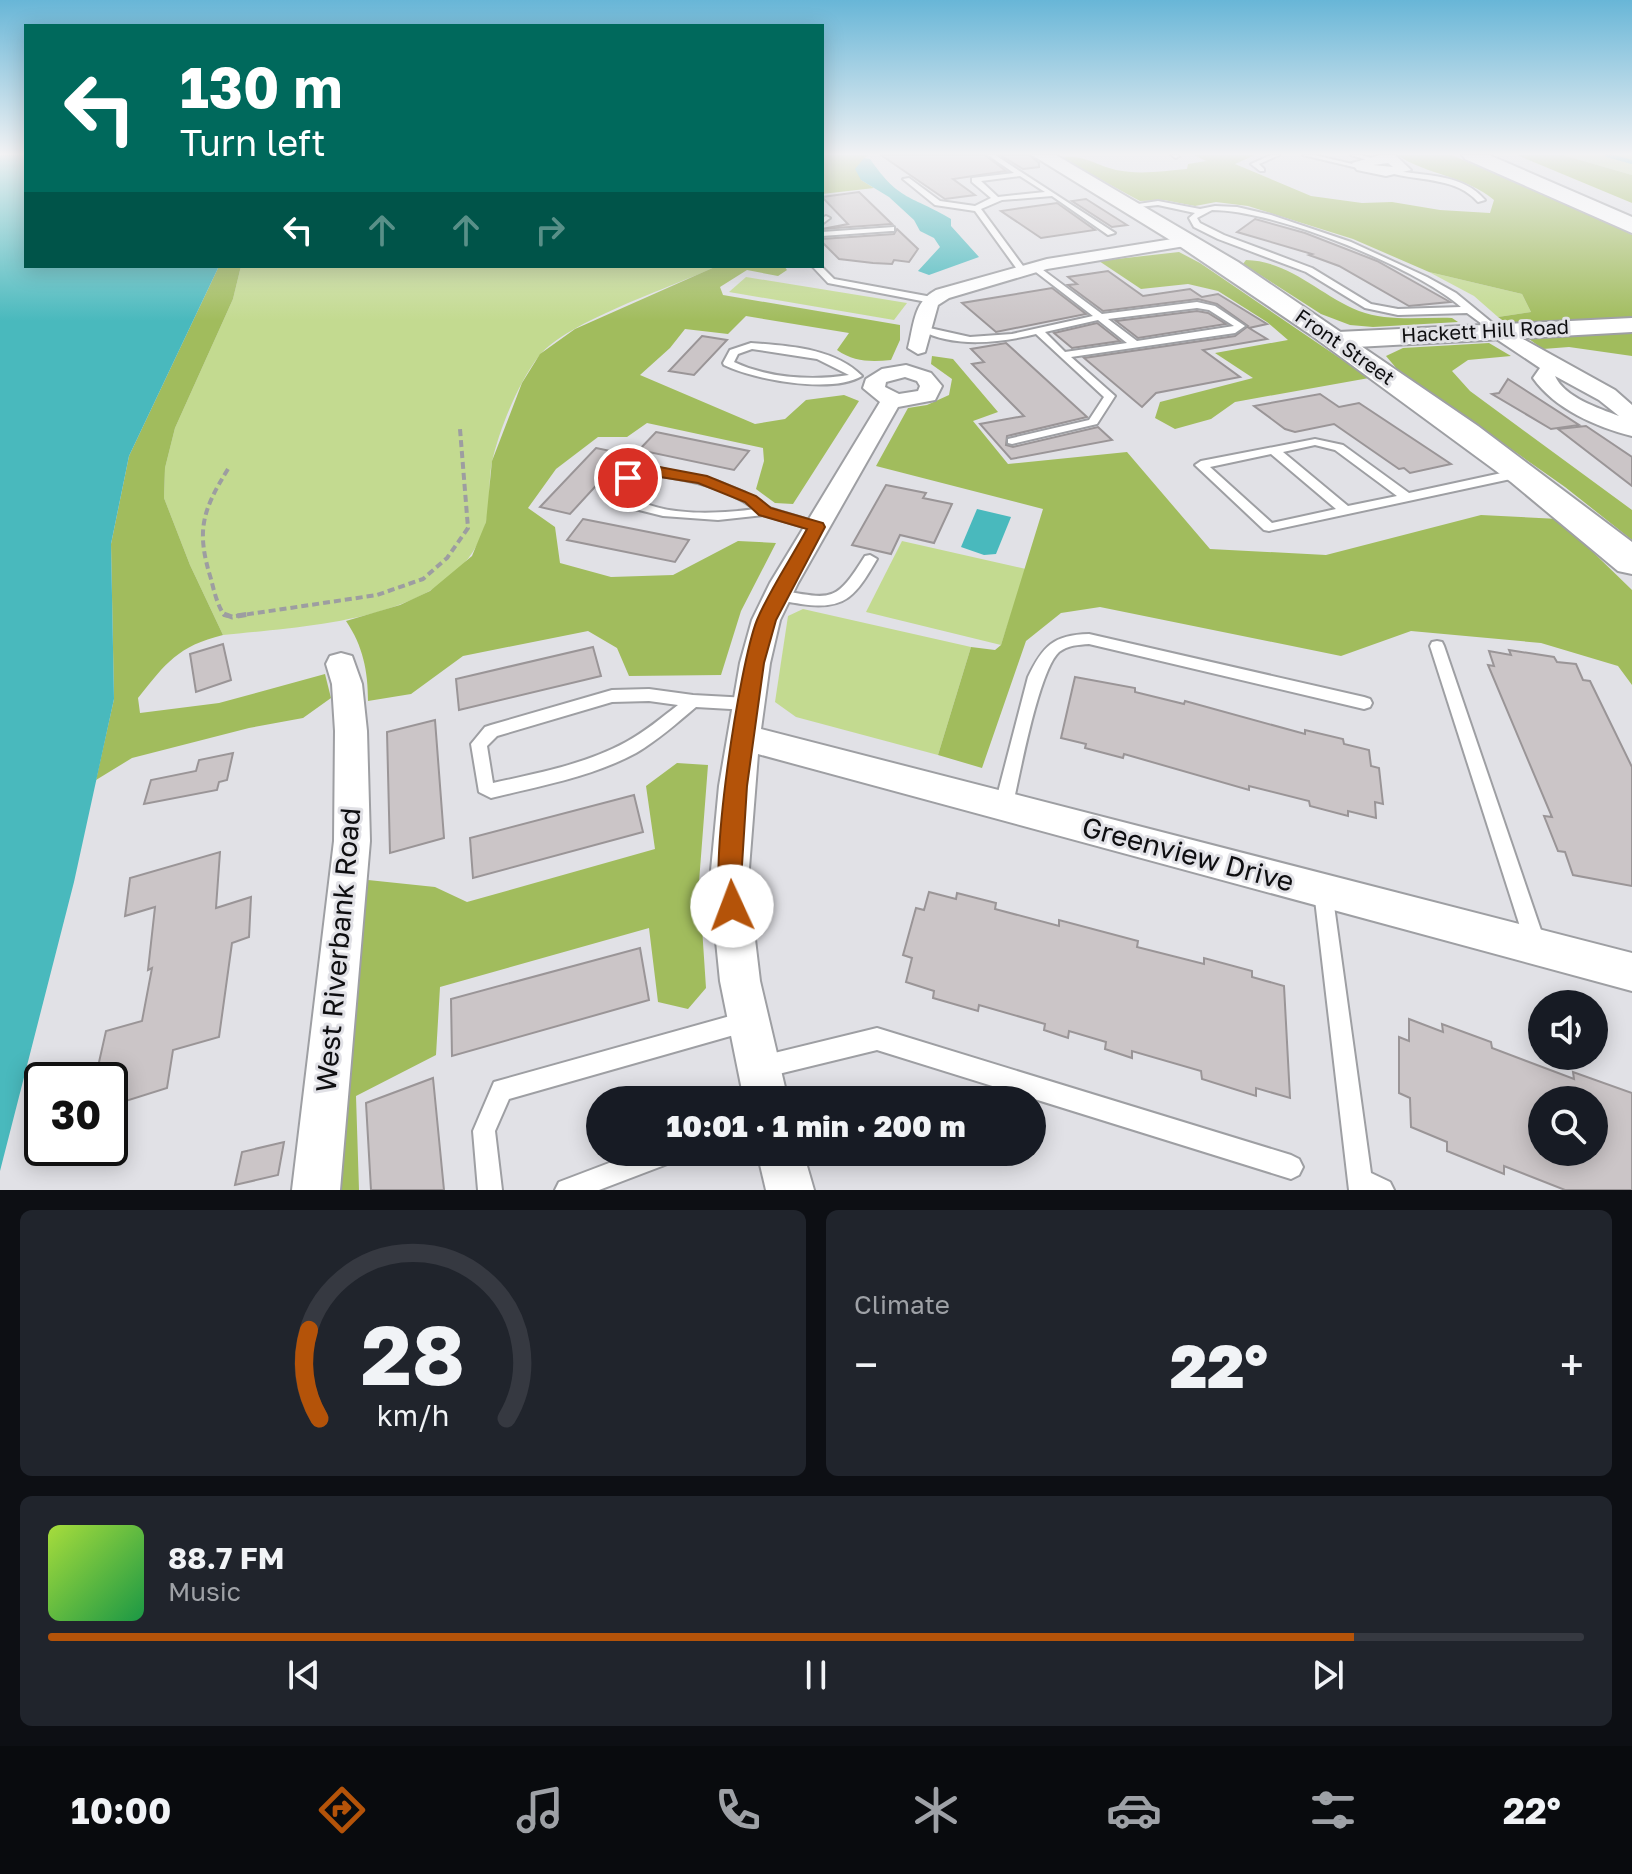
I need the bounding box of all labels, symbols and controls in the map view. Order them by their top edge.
text: 130 m [180,53,342,120]
icon: left [48,56,152,160]
text: Turn left [180,121,326,164]
icon: left [276,208,320,252]
icon: ahead [360,208,404,252]
icon: ahead [444,208,488,252]
icon: right [528,208,572,252]
street label: Front Street [1291,303,1400,389]
street label: Hackett Hill Road [1400,314,1569,346]
pin [594,444,662,512]
icon: arrive [606,456,650,500]
street label: West Riverbank Road [309,806,366,1094]
street label: Greenview Drive [1079,809,1298,898]
position arrow [690,864,774,948]
map controls [1528,990,1608,1166]
button: sound [1528,990,1608,1070]
speed limit sign: 30 [24,1062,128,1166]
button: search [1528,1086,1608,1166]
text: 10:01 · 1 min · 200 m [667,1108,965,1144]
text: Climate [854,1289,950,1320]
text: 28 [361,1303,465,1403]
text: 22° [1170,1329,1268,1401]
text: − [854,1338,878,1391]
text: + [1560,1338,1584,1391]
text: km/h [377,1398,449,1432]
text: 88.7 FM [168,1540,284,1576]
text: Music [168,1576,241,1607]
icon: previous [282,1653,326,1697]
icon: pause [794,1653,838,1697]
icon: next [1306,1653,1350,1697]
icon: directions [314,1782,370,1838]
icon: music [512,1782,568,1838]
icon: phone [710,1782,766,1838]
icon: climate [908,1782,964,1838]
icon: car [1106,1782,1162,1838]
icon: filters [1305,1782,1361,1838]
text: 10:00 [71,1789,171,1832]
text: 22° [1503,1789,1561,1832]

